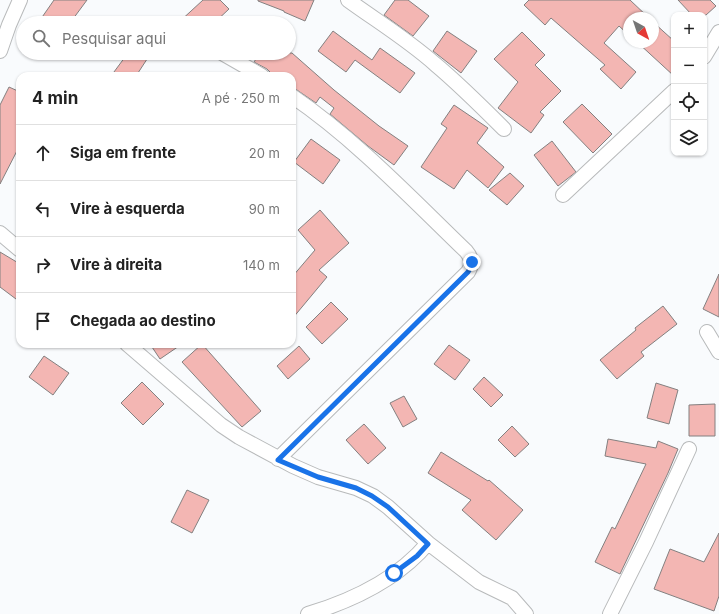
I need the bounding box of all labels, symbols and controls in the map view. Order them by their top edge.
north arrow [623,12,659,48]
map controls [671,12,707,156]
button: + [671,12,707,48]
search box [16,16,296,60]
icon: search [30,27,52,49]
text: Pesquisar aqui [62,29,166,48]
button: − [671,48,707,84]
button: locate [671,84,707,120]
text: 4 min [32,88,78,108]
text: A pé · 250 m [202,90,280,106]
button: layers [671,120,707,156]
icon: ahead [32,142,54,164]
text: Siga em frente [70,143,176,162]
text: 20 m [249,145,280,161]
icon: left [32,198,54,220]
text: Vire à esquerda [70,199,185,218]
text: 90 m [249,201,280,217]
route end [463,253,481,271]
icon: right [32,254,54,276]
text: Vire à direita [70,255,162,274]
text: 140 m [243,257,280,273]
icon: arrive [32,310,54,332]
text: Chegada ao destino [70,311,216,330]
route start [385,564,403,582]

